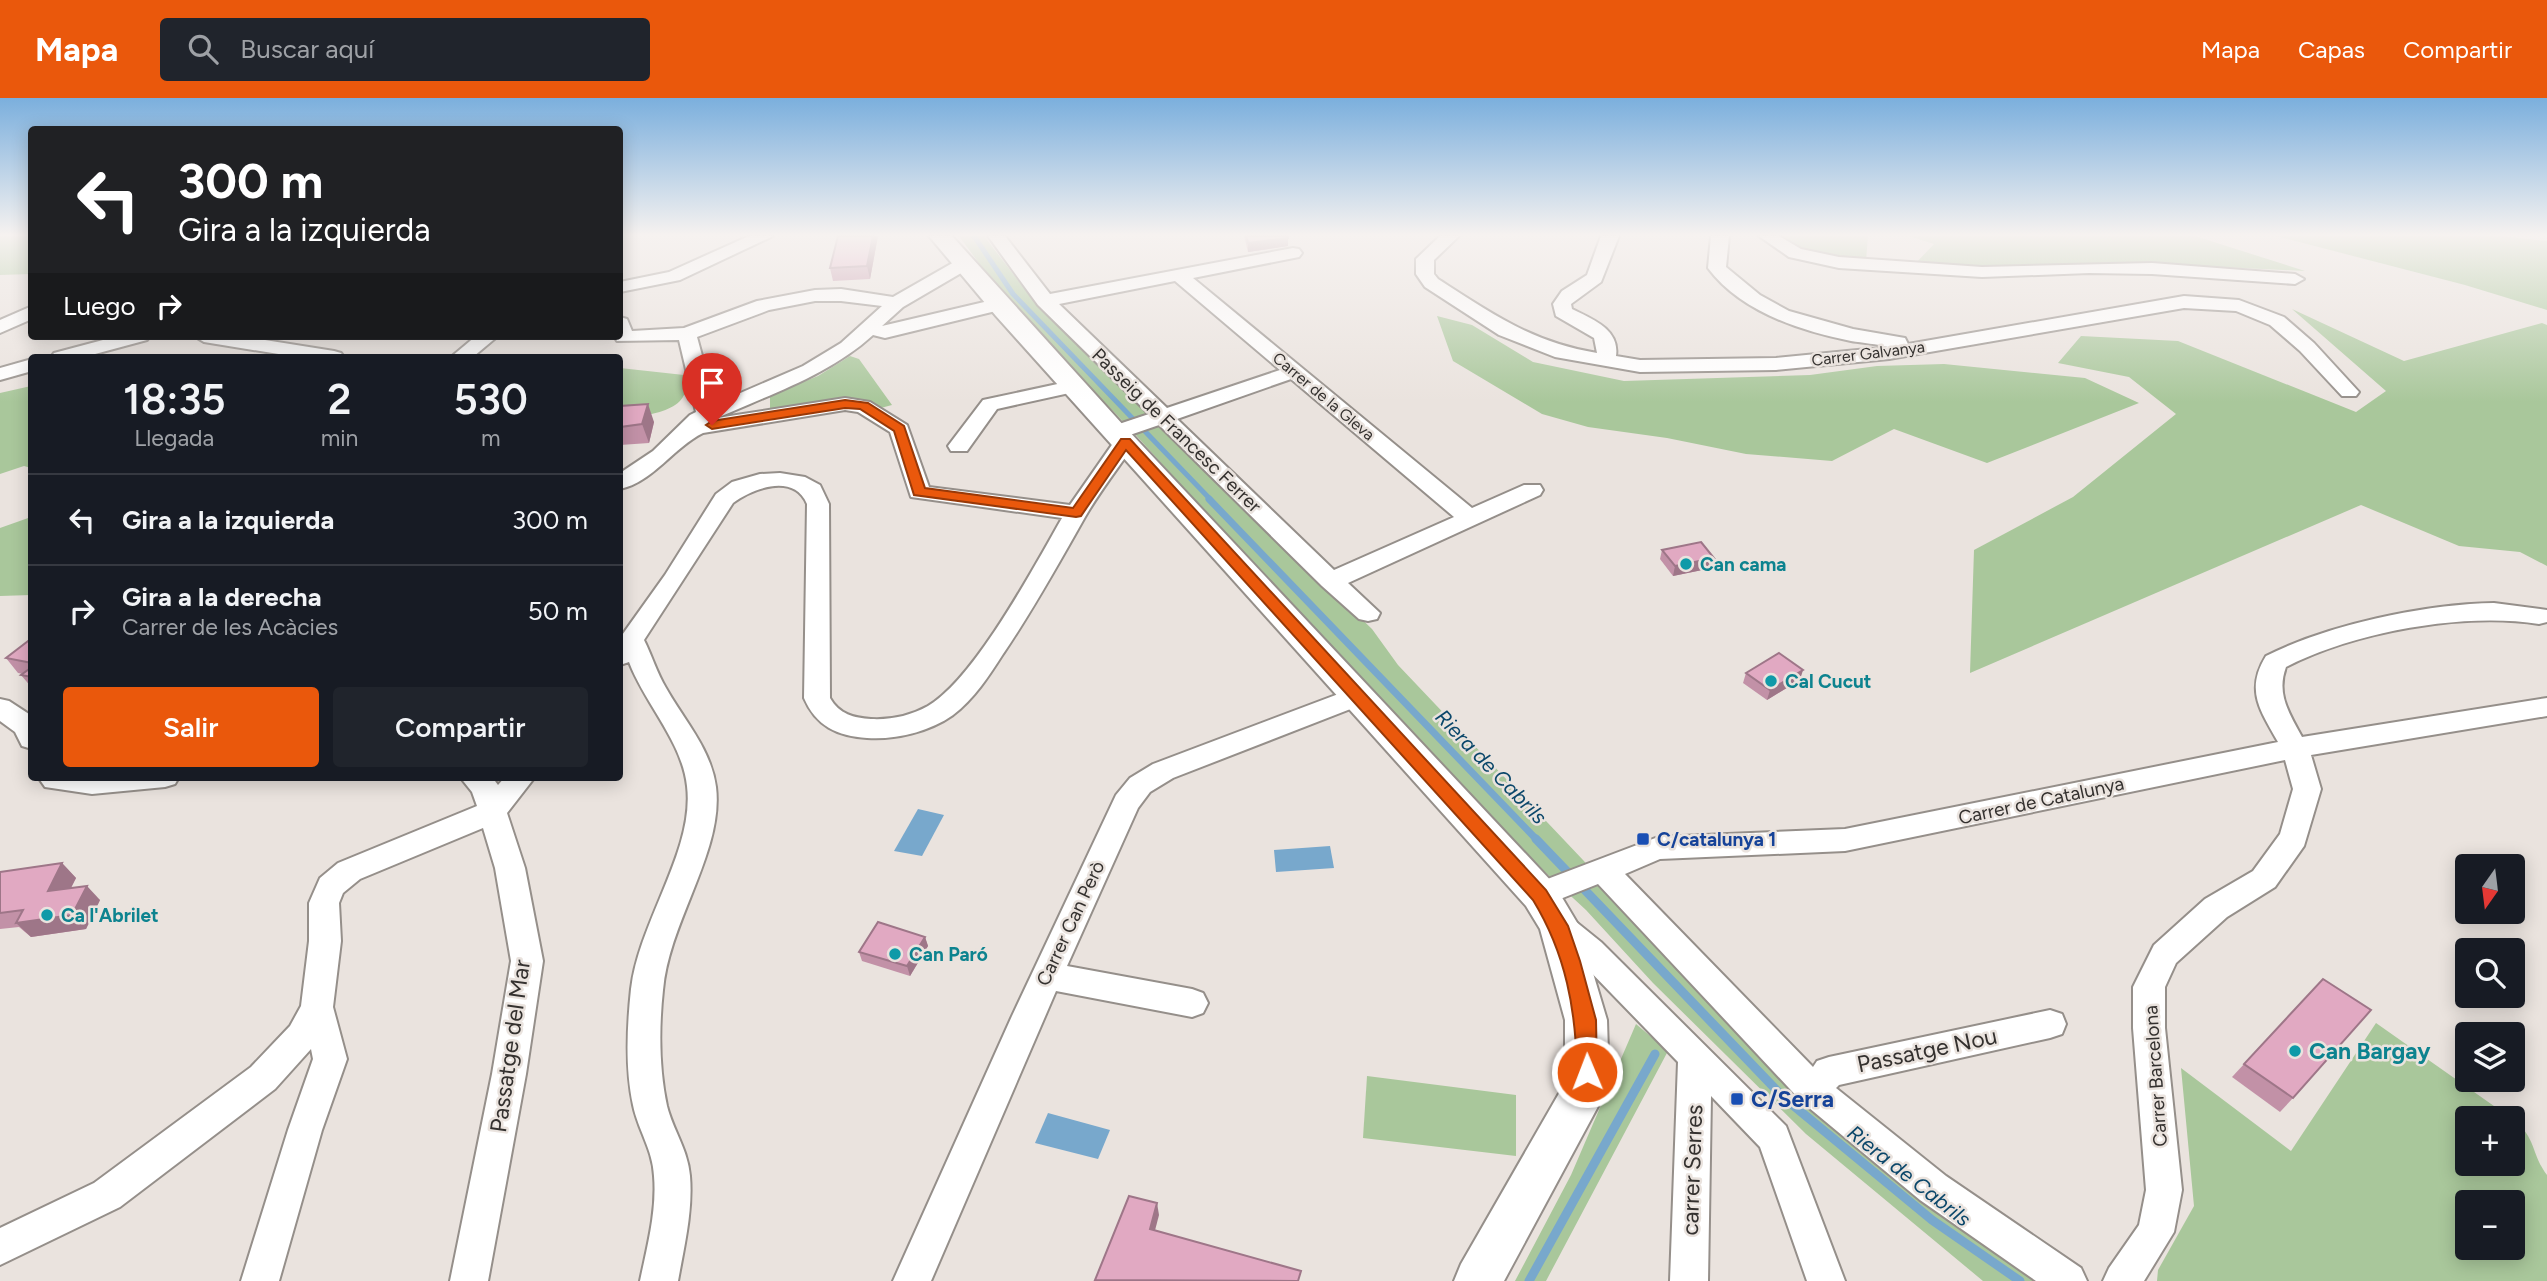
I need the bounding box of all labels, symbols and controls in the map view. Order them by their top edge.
search box [160,18,650,81]
text: Mapa [35,30,118,69]
icon: search [184,30,222,68]
text: Buscar aquí [240,33,374,65]
text: Mapa [2201,35,2260,64]
text: Capas [2298,35,2365,64]
text: Compartir [2403,35,2512,64]
text: 300 m [178,151,323,210]
icon: left [63,154,154,245]
text: Gira a la izquierda [178,211,431,249]
icon: right [150,287,188,325]
text: Luego [63,290,136,322]
street label: Carrer Galvanya [1810,337,1926,370]
street label: Passeig de Francesc Ferrer [1087,343,1267,518]
street label: Carrer de la Gleva [1269,348,1378,444]
pin [682,353,742,425]
icon: arrive [693,364,731,402]
text: 18:35 [123,374,226,425]
text: 2 [328,374,352,425]
text: 530 [453,374,528,425]
text: Llegada [134,424,214,452]
text: min [321,424,358,452]
text: m [481,424,501,452]
icon: left [63,501,101,539]
text: Gira a la izquierda [122,504,334,536]
text: 300 m [512,504,588,536]
place label: Can cama [1700,553,1786,576]
marker: Can cama [1678,556,1694,572]
text: Gira a la derecha [122,581,322,613]
icon: right [63,592,101,630]
text: 50 m [528,595,588,627]
text: Carrer de les Acàcies [122,613,338,641]
place label: Cal Cucut [1785,670,1872,693]
marker: Cal Cucut [1763,673,1779,689]
button: Salir [63,687,319,767]
button: Compartir [333,687,588,767]
water label: Riera de Cabrils [1430,704,1552,829]
street label: Carrer de Catalunya [1956,772,2126,829]
place label: C/catalunya 1 [1657,828,1776,851]
marker: C/catalunya 1 [1635,831,1651,847]
north arrow [2455,854,2525,924]
map controls [2455,854,2525,1260]
street label: Carrer Can Però [1031,857,1109,989]
place label: Ca l'Abrilet [61,904,159,927]
marker: Ca l'Abrilet [39,907,55,923]
button: search [2455,938,2525,1008]
place label: Can Paró [909,943,988,966]
marker: Can Paró [887,946,903,962]
street label: Passatge del Mar [484,958,536,1134]
street label: Carrer Barcelona [2139,1005,2172,1147]
street label: Passatge Nou [1854,1022,2000,1078]
button: layers [2455,1022,2525,1092]
position arrow [1550,1035,1624,1109]
place label: Can Bargay [2309,1037,2431,1065]
marker: Can Bargay [2287,1043,2303,1059]
place label: C/Serra [1751,1085,1834,1113]
marker: C/Serra [1729,1091,1745,1107]
street label: carrer Serres [1676,1104,1708,1236]
button: + [2455,1106,2525,1176]
water label: Riera de Cabrils [1843,1120,1976,1232]
button: − [2455,1190,2525,1260]

